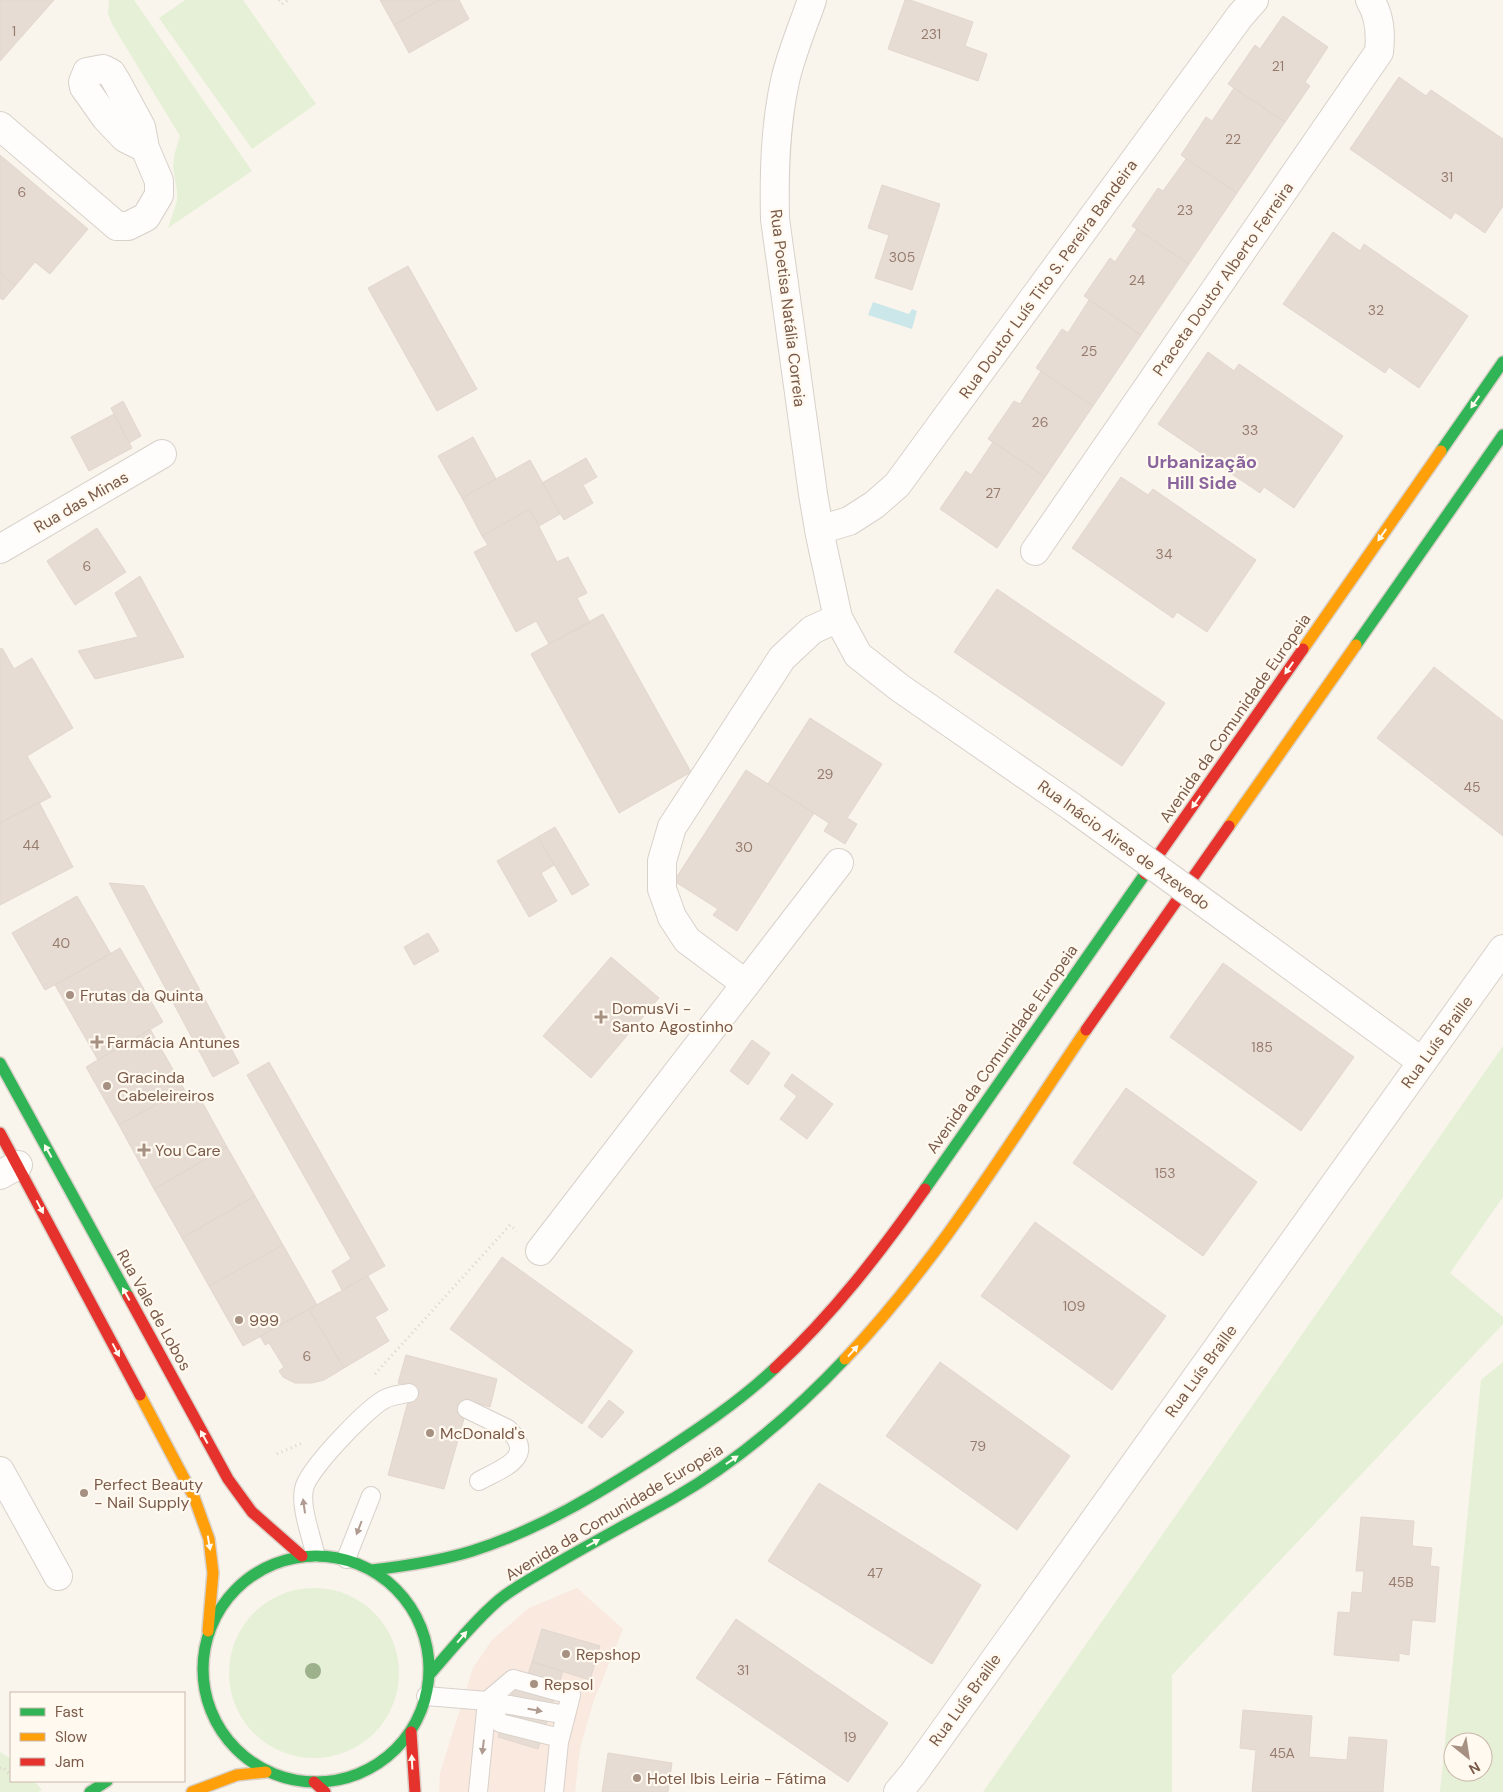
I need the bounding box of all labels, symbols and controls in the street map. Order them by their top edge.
house number: 1 [12,22,16,40]
house number: 231 [921,25,941,43]
house number: 21 [1272,57,1284,75]
house number: 22 [1225,130,1241,148]
street label: Rua Doutor Luís Tito S. Pereira Bandeira [954,155,1142,403]
house number: 31 [1441,168,1453,186]
street label: Praceta Doutor Alberto Ferreira [1148,178,1298,380]
house number: 6 [18,183,26,201]
house number: 23 [1177,201,1193,219]
street label: Rua Poetisa Natália Correia [765,208,811,408]
house number: 305 [889,248,915,266]
house number: 24 [1129,271,1146,289]
house number: 32 [1368,301,1384,319]
house number: 25 [1081,342,1097,360]
one-way arrow [1470,395,1480,409]
house number: 26 [1032,413,1048,431]
house number: 33 [1242,421,1258,439]
district label: Urbanização Hill Side [1147,450,1257,495]
street label: Rua das Minas [30,466,132,538]
house number: 27 [985,484,1001,502]
one-way arrow [1377,528,1387,542]
house number: 34 [1156,545,1173,563]
house number: 6 [83,557,91,575]
street label: Avenida da Comunidade Europeia [1155,609,1315,827]
one-way arrow [1284,662,1294,675]
house number: 29 [817,765,834,783]
street label: Rua Inácio Aires de Azevedo [1034,775,1214,915]
house number: 45 [1463,778,1481,796]
one-way arrow [1191,795,1201,809]
house number: 44 [23,836,40,854]
house number: 30 [735,838,753,856]
house number: 40 [52,934,70,952]
street label: Avenida da Comunidade Europeia [922,940,1082,1158]
place label: Frutas da Quinta [80,985,203,1006]
marker: Frutas da Quinta [64,989,76,1001]
street label: Rua Luís Braille [1396,992,1478,1092]
place label: DomusVi - Santo Agostinho [612,998,733,1037]
marker: DomusVi - Santo Agostinho [594,1010,608,1024]
place label: Farmácia Antunes [107,1032,240,1053]
marker: Farmácia Antunes [91,1036,103,1048]
house number: 185 [1251,1038,1273,1056]
place label: Gracinda Cabeleireiros [117,1067,214,1106]
marker: Gracinda Cabeleireiros [101,1080,113,1092]
place label: You Care [155,1140,221,1161]
marker: You Care [137,1143,151,1157]
one-way arrow [44,1144,52,1159]
house number: 153 [1154,1164,1176,1182]
one-way arrow [36,1200,44,1214]
street label: Rua Vale de Lobos [112,1246,196,1374]
one-way arrow [122,1287,130,1301]
house number: 109 [1063,1297,1086,1315]
place label: 999 [249,1310,279,1331]
marker: 999 [233,1314,245,1326]
street label: Rua Luís Braille [1160,1321,1242,1421]
one-way arrow [112,1343,121,1357]
one-way arrow [847,1346,859,1358]
house number: 6 [303,1347,311,1365]
place label: McDonald's [440,1423,525,1444]
marker: McDonald's [424,1427,436,1439]
one-way arrow [200,1429,208,1444]
house number: 79 [970,1437,986,1455]
street label: Avenida da Comunidade Europeia [501,1439,727,1585]
one-way arrow [725,1455,739,1464]
place label: Perfect Beauty - Nail Supply [94,1474,203,1513]
marker: Perfect Beauty - Nail Supply [78,1487,90,1499]
one-way arrow [300,1497,308,1513]
one-way arrow [354,1520,362,1535]
one-way arrow [206,1535,214,1551]
one-way arrow [586,1538,599,1547]
house number: 47 [867,1564,883,1582]
house number: 45B [1388,1573,1414,1591]
one-way arrow [456,1631,467,1644]
place label: Repshop [576,1644,641,1665]
marker: Repshop [560,1648,572,1660]
street label: Rua Luís Braille [924,1650,1006,1750]
house number: 31 [737,1661,749,1679]
place label: Repsol [544,1674,593,1695]
marker: Repsol [528,1678,540,1690]
legend [10,1692,185,1782]
text: Fast [55,1702,84,1722]
one-way arrow [528,1706,544,1714]
text: Slow [55,1727,88,1747]
house number: 19 [843,1728,857,1746]
north arrow [1443,1732,1493,1782]
one-way arrow [479,1739,487,1755]
house number: 45A [1269,1744,1295,1762]
text: Jam [55,1752,84,1772]
one-way arrow [408,1754,416,1770]
text: N [1466,1758,1483,1779]
place label: Hotel Ibis Leiria - Fátima [647,1768,826,1789]
marker: Hotel Ibis Leiria - Fátima [631,1772,643,1784]

